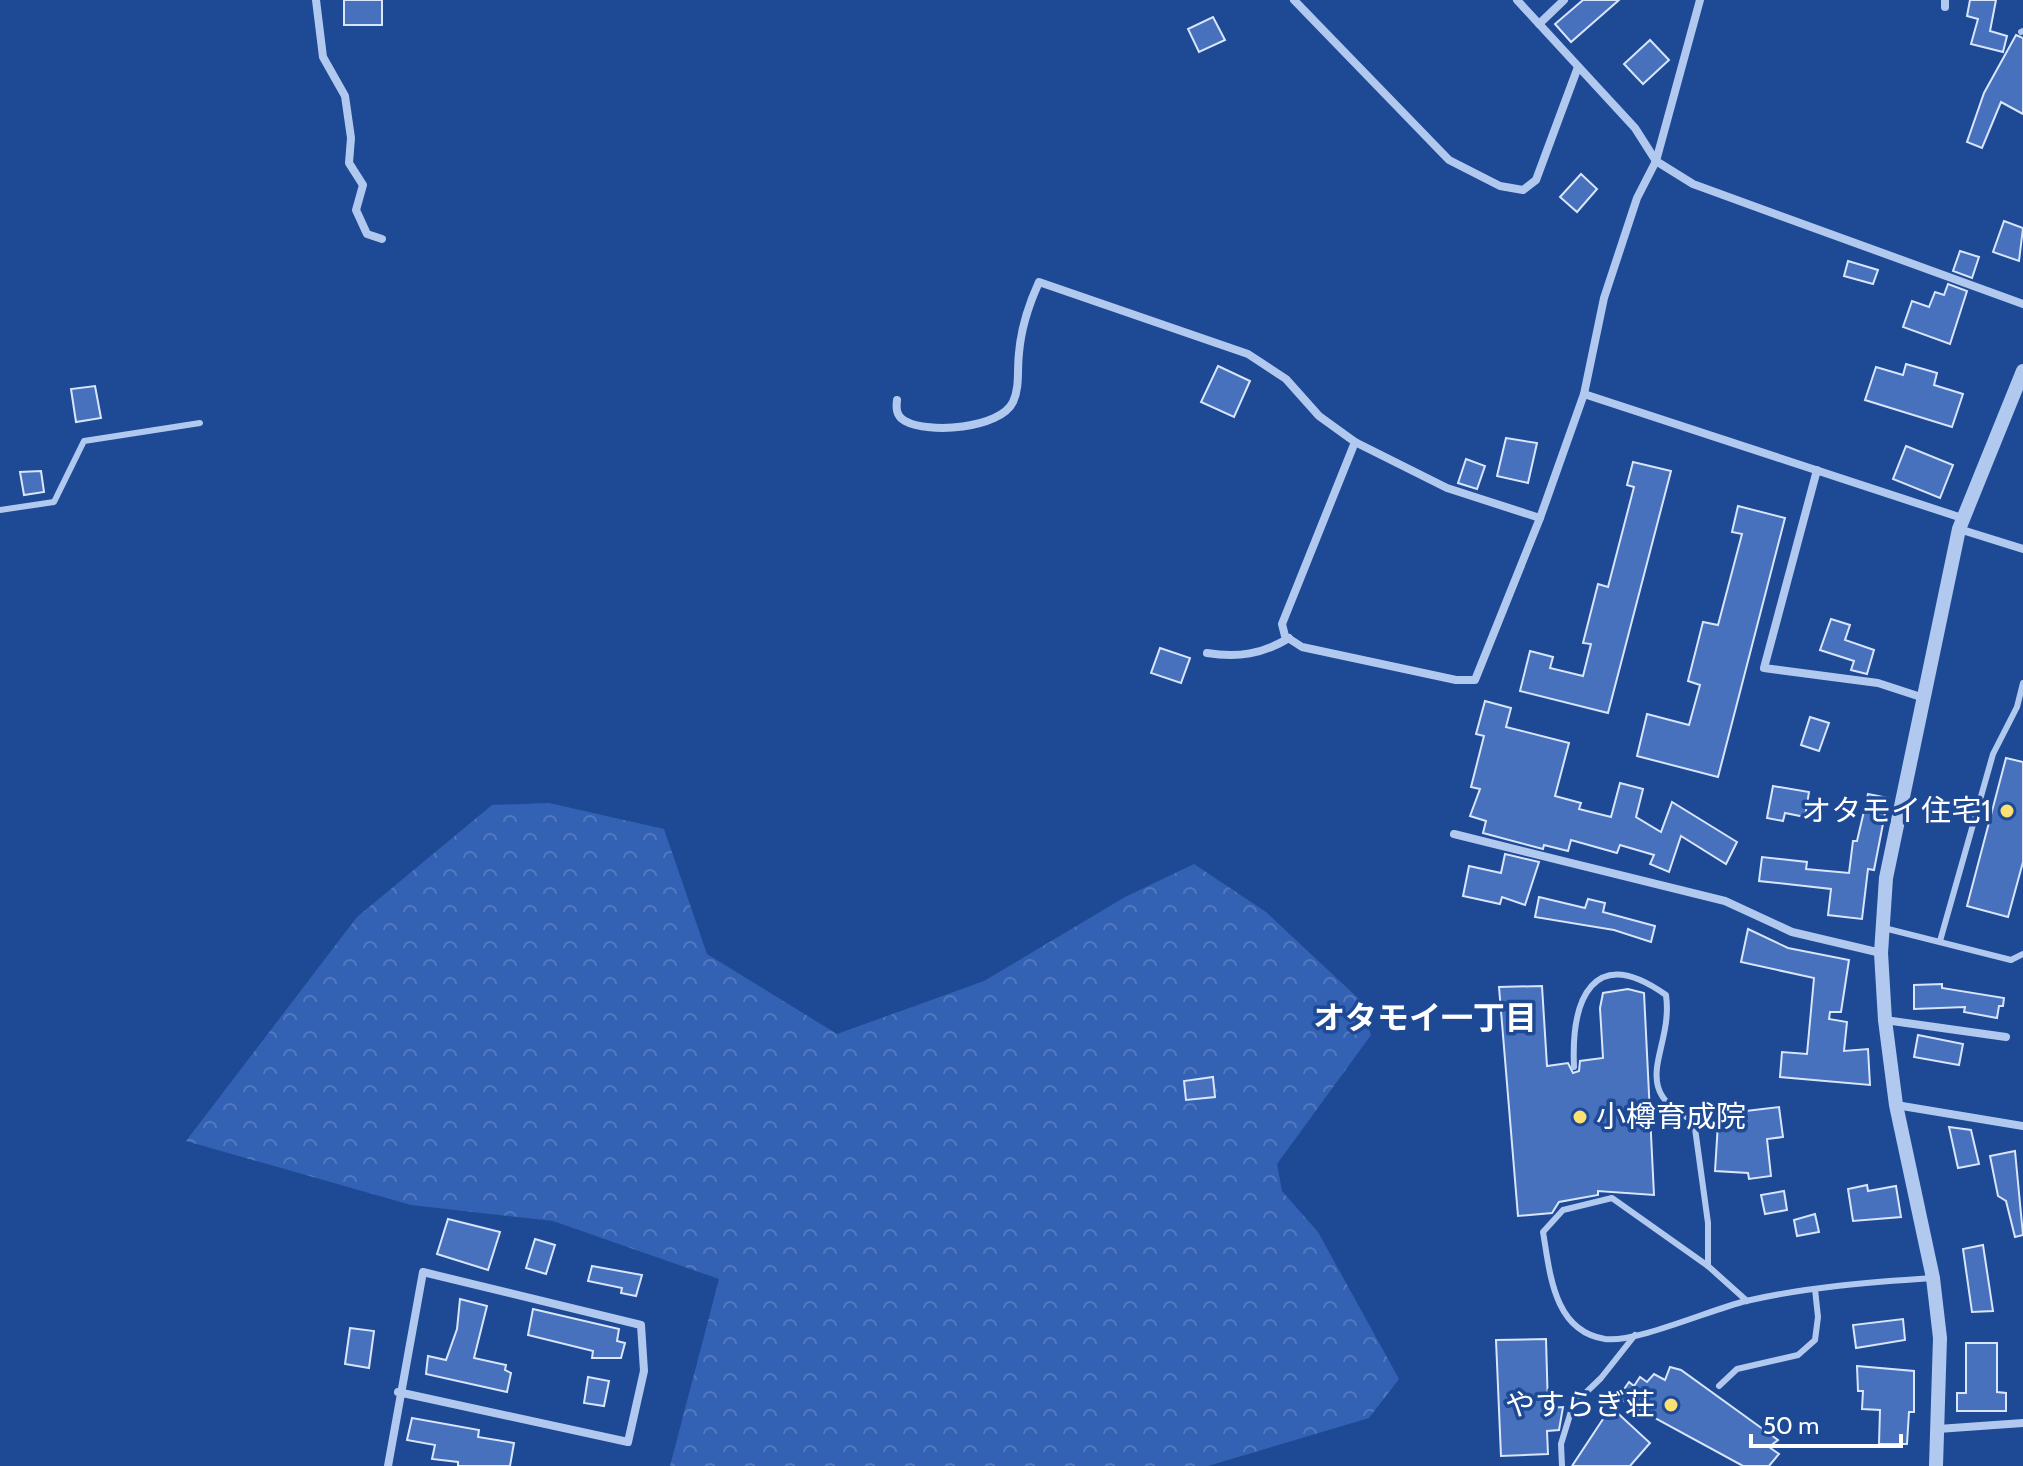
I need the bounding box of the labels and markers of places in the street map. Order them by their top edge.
place label: オタモイ住宅1 [1801,792,1991,829]
marker: オタモイ住宅1 [1998,802,2016,820]
place label: 小樽育成院 [1596,1098,1746,1135]
marker: 小樽育成院 [1571,1108,1589,1126]
place label: やすらぎ荘 [1505,1386,1655,1423]
marker: やすらぎ荘 [1662,1396,1680,1414]

